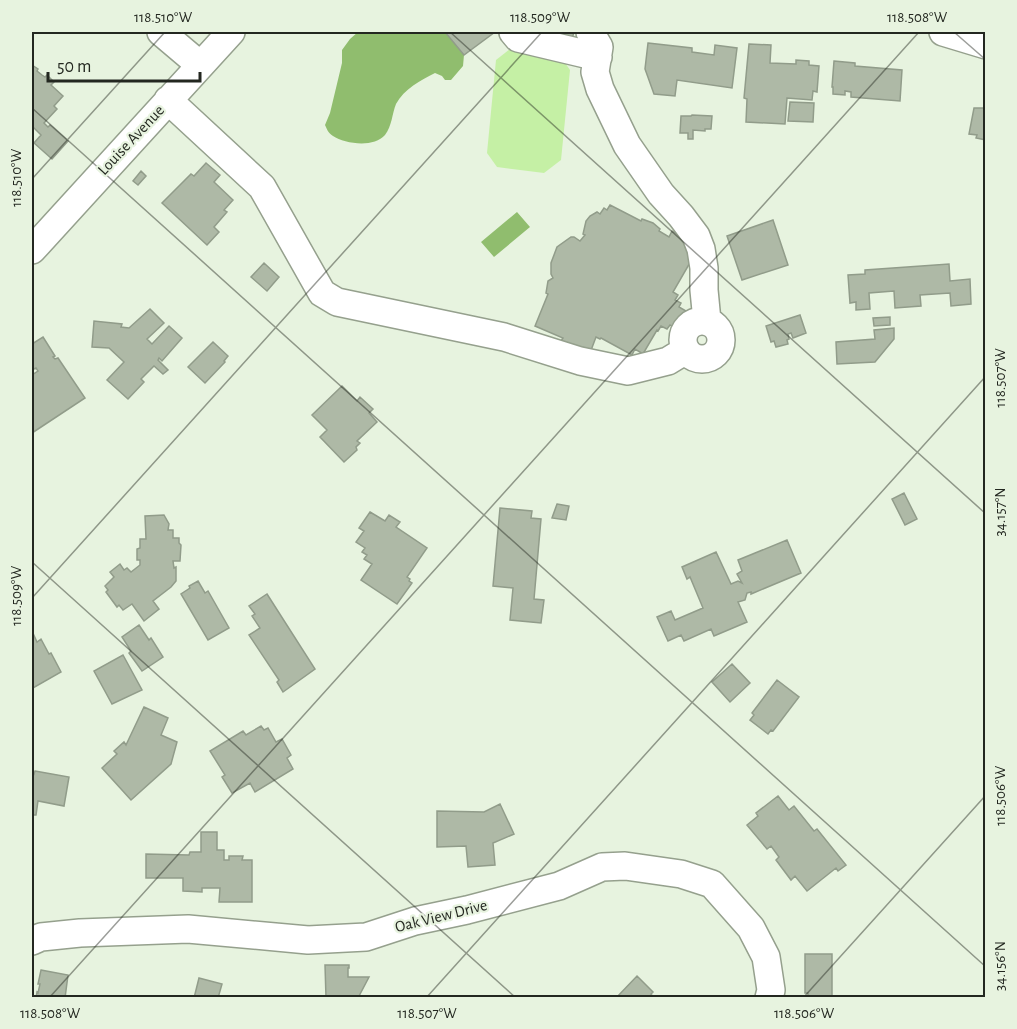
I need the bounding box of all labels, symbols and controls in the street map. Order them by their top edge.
text: 118.510°W [134,10,193,25]
text: 118.509°W [510,10,571,25]
text: 118.508°W [887,10,948,25]
scale bar [48,45,200,83]
text: 50 m [57,58,91,76]
street label: Louise Avenue [95,102,167,178]
text: 118.510°W [9,148,24,207]
text: 118.507°W [993,348,1008,408]
text: 34.157°N [993,487,1008,537]
text: 118.509°W [9,565,24,626]
text: 118.506°W [993,765,1008,826]
street label: Oak View Drive [393,897,489,935]
text: 34.156°N [993,941,1008,991]
text: 118.508°W [20,1006,81,1021]
text: 118.507°W [397,1006,457,1021]
text: 118.506°W [774,1006,835,1021]

